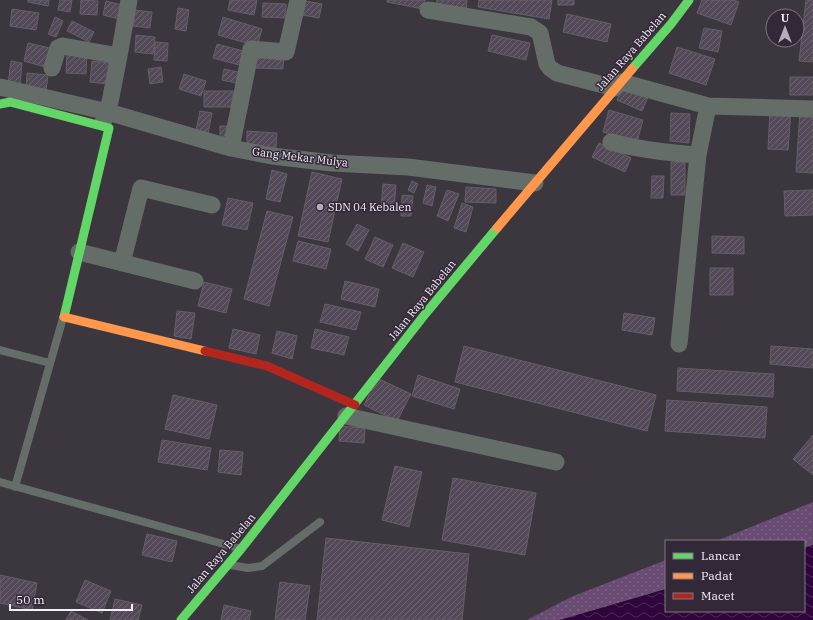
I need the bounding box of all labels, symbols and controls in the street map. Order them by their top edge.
north arrow [765,8,805,48]
street label: Jalan Raya Babelan [593,9,669,93]
text: U [781,11,790,25]
street label: Gang Mekar Mulya [251,144,349,170]
place label: SDN 04 Kebalen [328,200,411,214]
marker: SDN 04 Kebalen [315,202,325,212]
street label: Jalan Raya Babelan [385,257,459,343]
street label: Jalan Raya Babelan [184,510,258,596]
legend [665,540,805,612]
text: Lancar [701,548,741,563]
text: Padat [701,568,733,583]
scale bar [10,586,132,612]
text: Macet [701,588,735,603]
text: 50 m [16,592,45,607]

